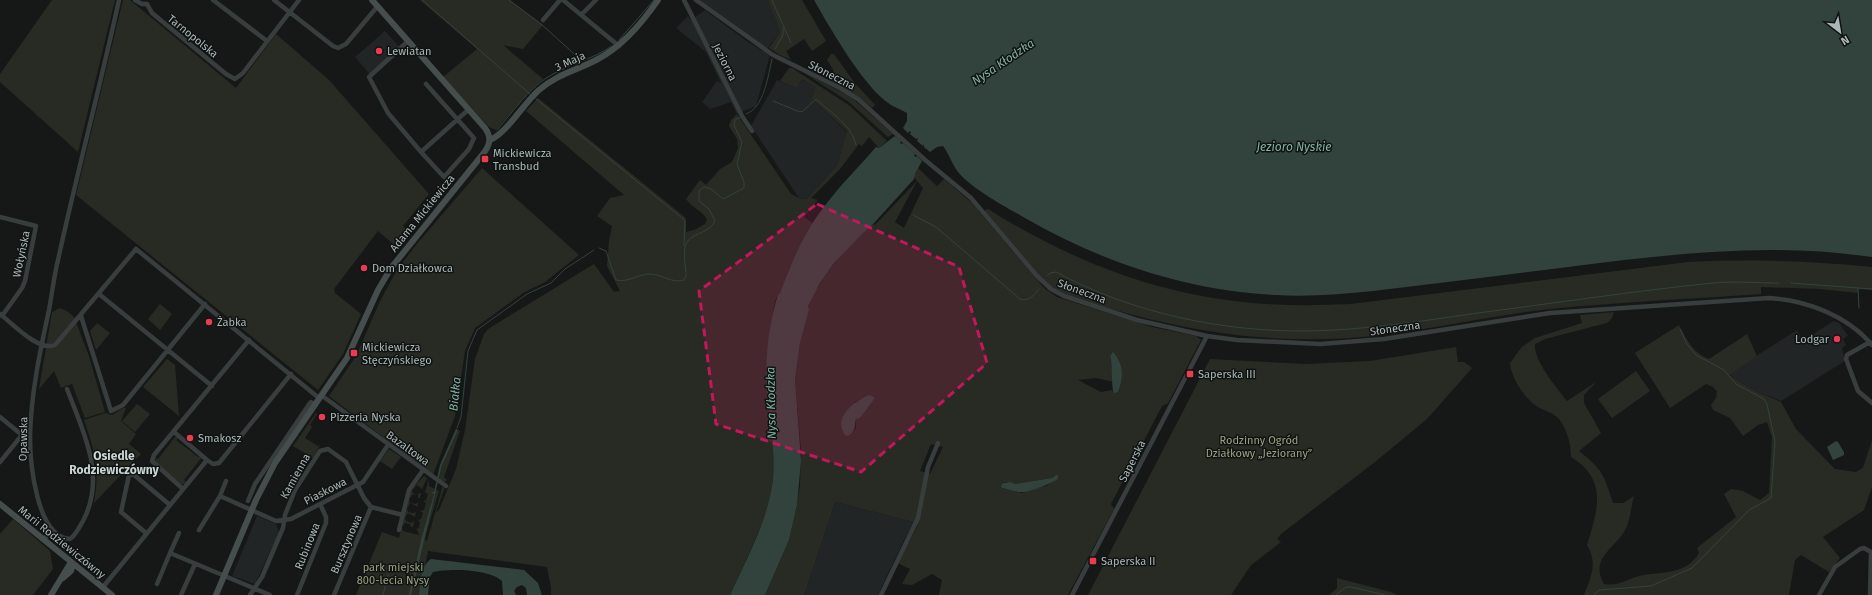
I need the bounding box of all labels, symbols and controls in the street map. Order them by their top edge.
street label: Tarnopolska [165,12,220,61]
north arrow [1820,12,1860,52]
text: N [1838,33,1851,48]
water label: Nysa Kłodzka [969,36,1037,88]
street label: Jeziorna [710,41,739,83]
place label: Lewiatan [387,45,432,58]
marker: Lewiatan [374,46,384,56]
street label: 3 Maja [553,49,587,74]
street label: Słoneczna [806,58,857,93]
water label: Jezioro Nyskie [1256,140,1331,154]
place label: Mickiewicza Transbud [493,147,552,173]
marker: Mickiewicza Transbud [480,154,490,164]
street label: Adama Mickiewicza [387,172,458,255]
street label: Wołyńska [10,230,33,279]
place label: Dom Działkowca [372,262,453,275]
marker: Dom Działkowca [359,263,369,273]
street label: Słoneczna [1056,277,1108,306]
place label: Żabka [217,315,247,329]
marker: Żabka [204,317,214,327]
street label: Słoneczna [1369,319,1421,338]
place label: Lodgar [1795,333,1830,346]
marker: Lodgar [1832,334,1842,344]
place label: Mickiewicza Stęczyńskiego [362,341,432,367]
marker: Mickiewicza Stęczyńskiego [349,348,359,358]
water label: Nysa Kłodzka [763,367,779,439]
place label: Saperska III [1198,368,1256,381]
marker: Saperska III [1185,369,1195,379]
water label: Białka [446,376,464,412]
place label: Pizzeria Nyska [330,411,401,424]
marker: Pizzeria Nyska [317,412,327,422]
street label: Opawska [17,417,30,461]
street label: Bazaltowa [384,428,432,468]
place label: Smakosz [198,432,241,445]
marker: Smakosz [185,433,195,443]
park label: Rodzinny Ogród Działkowy „Jeziorany” [1206,434,1312,460]
street label: Saperska [1116,438,1148,484]
district label: Osiedle Rodziewiczówny [69,449,160,477]
street label: Kamienna [278,451,313,501]
street label: Piaskowa [302,475,349,508]
street label: Marii Rodziewiczówny [15,503,108,582]
street label: Bursztynowa [328,513,365,576]
street label: Rubinowa [292,521,323,571]
place label: Saperska II [1101,555,1156,568]
marker: Saperska II [1088,556,1098,566]
park label: park miejski 800-lecia Nysy [357,561,430,587]

